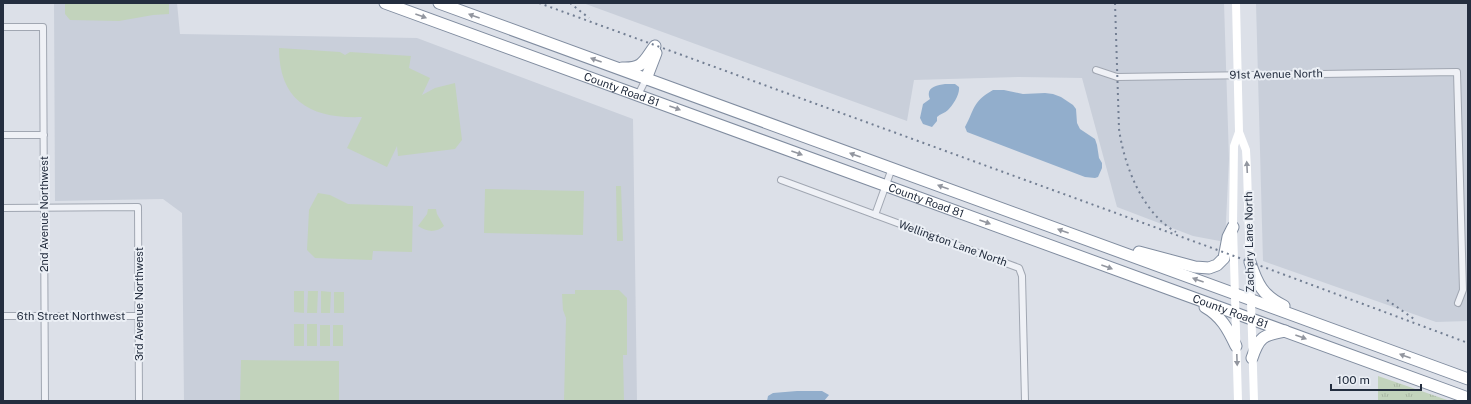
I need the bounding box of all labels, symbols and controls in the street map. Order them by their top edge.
one-way arrow [467,12,479,18]
one-way arrow [416,14,428,20]
one-way arrow [589,56,601,62]
street label: 91st Avenue North [1229,67,1323,81]
street label: County Road 81 [582,70,661,109]
one-way arrow [669,106,681,112]
one-way arrow [791,150,803,156]
one-way arrow [849,152,861,158]
street label: 2nd Avenue Northwest [38,156,50,272]
one-way arrow [1243,161,1250,173]
street label: County Road 81 [887,181,966,220]
one-way arrow [937,184,949,190]
street label: Zachary Lane North [1242,191,1256,293]
street label: Wellington Lane North [897,218,1009,268]
one-way arrow [979,219,991,225]
one-way arrow [1056,228,1068,234]
street label: 3rd Avenue Northwest [133,247,145,361]
one-way arrow [1101,264,1113,270]
one-way arrow [1192,277,1204,283]
street label: County Road 81 [1191,292,1270,331]
street label: 6th Street Northwest [17,310,125,322]
one-way arrow [1295,334,1307,340]
one-way arrow [1399,352,1411,358]
one-way arrow [1234,354,1240,367]
scale bar [1331,366,1421,392]
text: 100 m [1337,373,1370,387]

